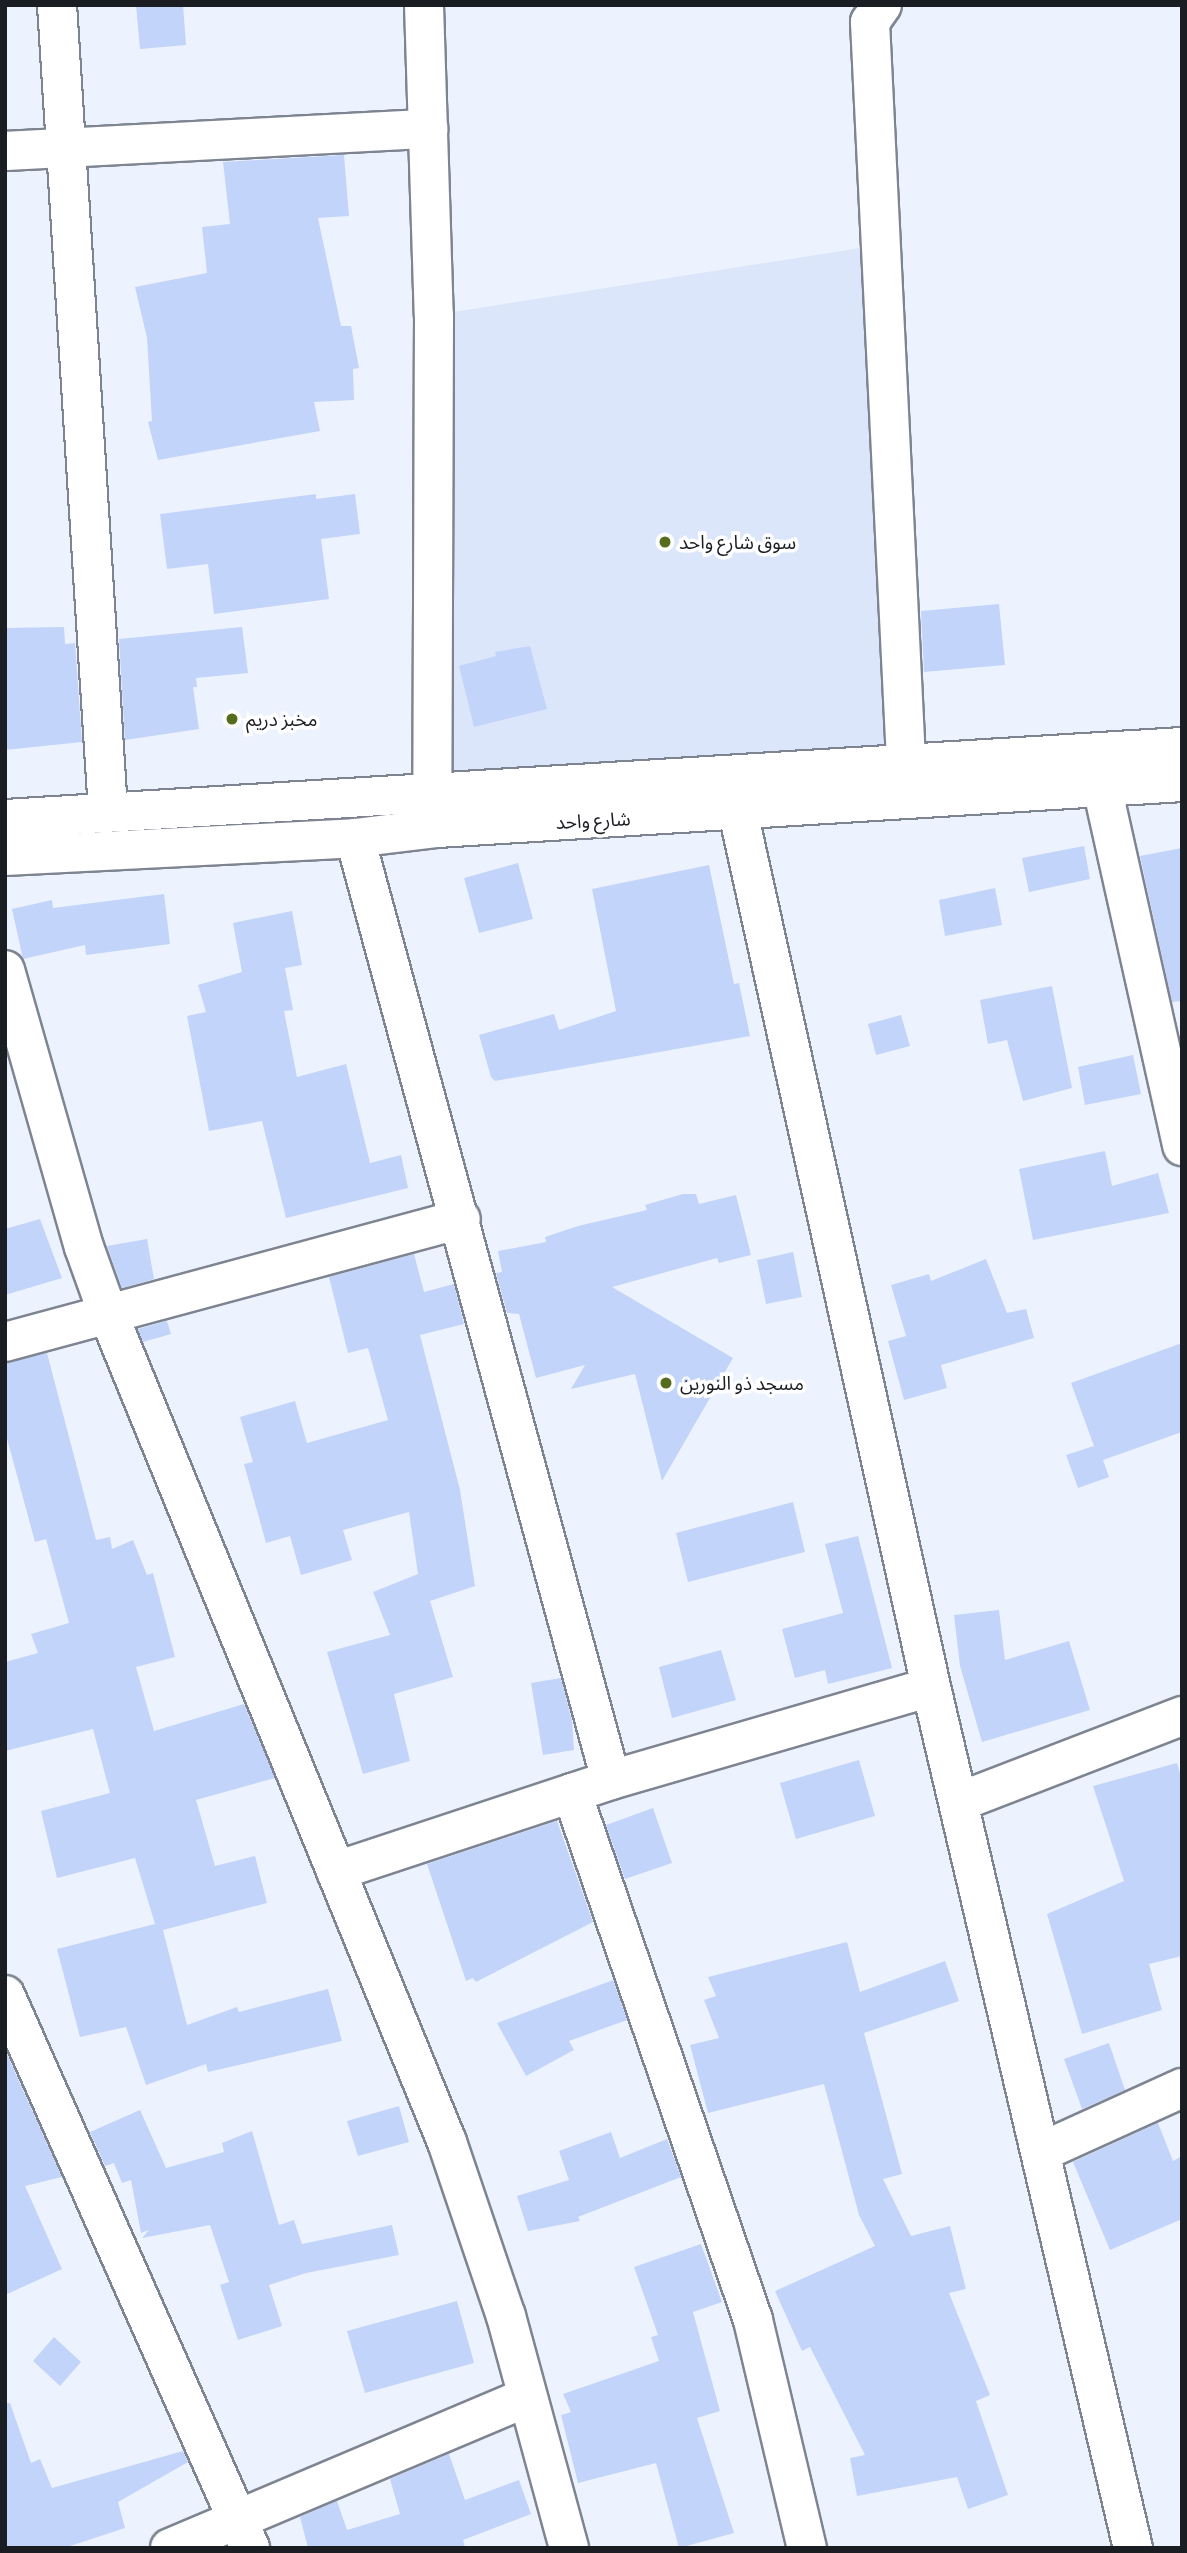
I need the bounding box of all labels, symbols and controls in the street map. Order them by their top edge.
place label: سوق شارع واحد [679,531,796,553]
marker: سوق شارع واحد [657,534,673,550]
place label: مخبز دريم [246,708,318,730]
marker: مخبز دريم [224,711,240,727]
street label: شارع واحد [555,807,631,833]
place label: مسجد ذو النورين [680,1372,804,1394]
marker: مسجد ذو النورين [658,1375,674,1391]

